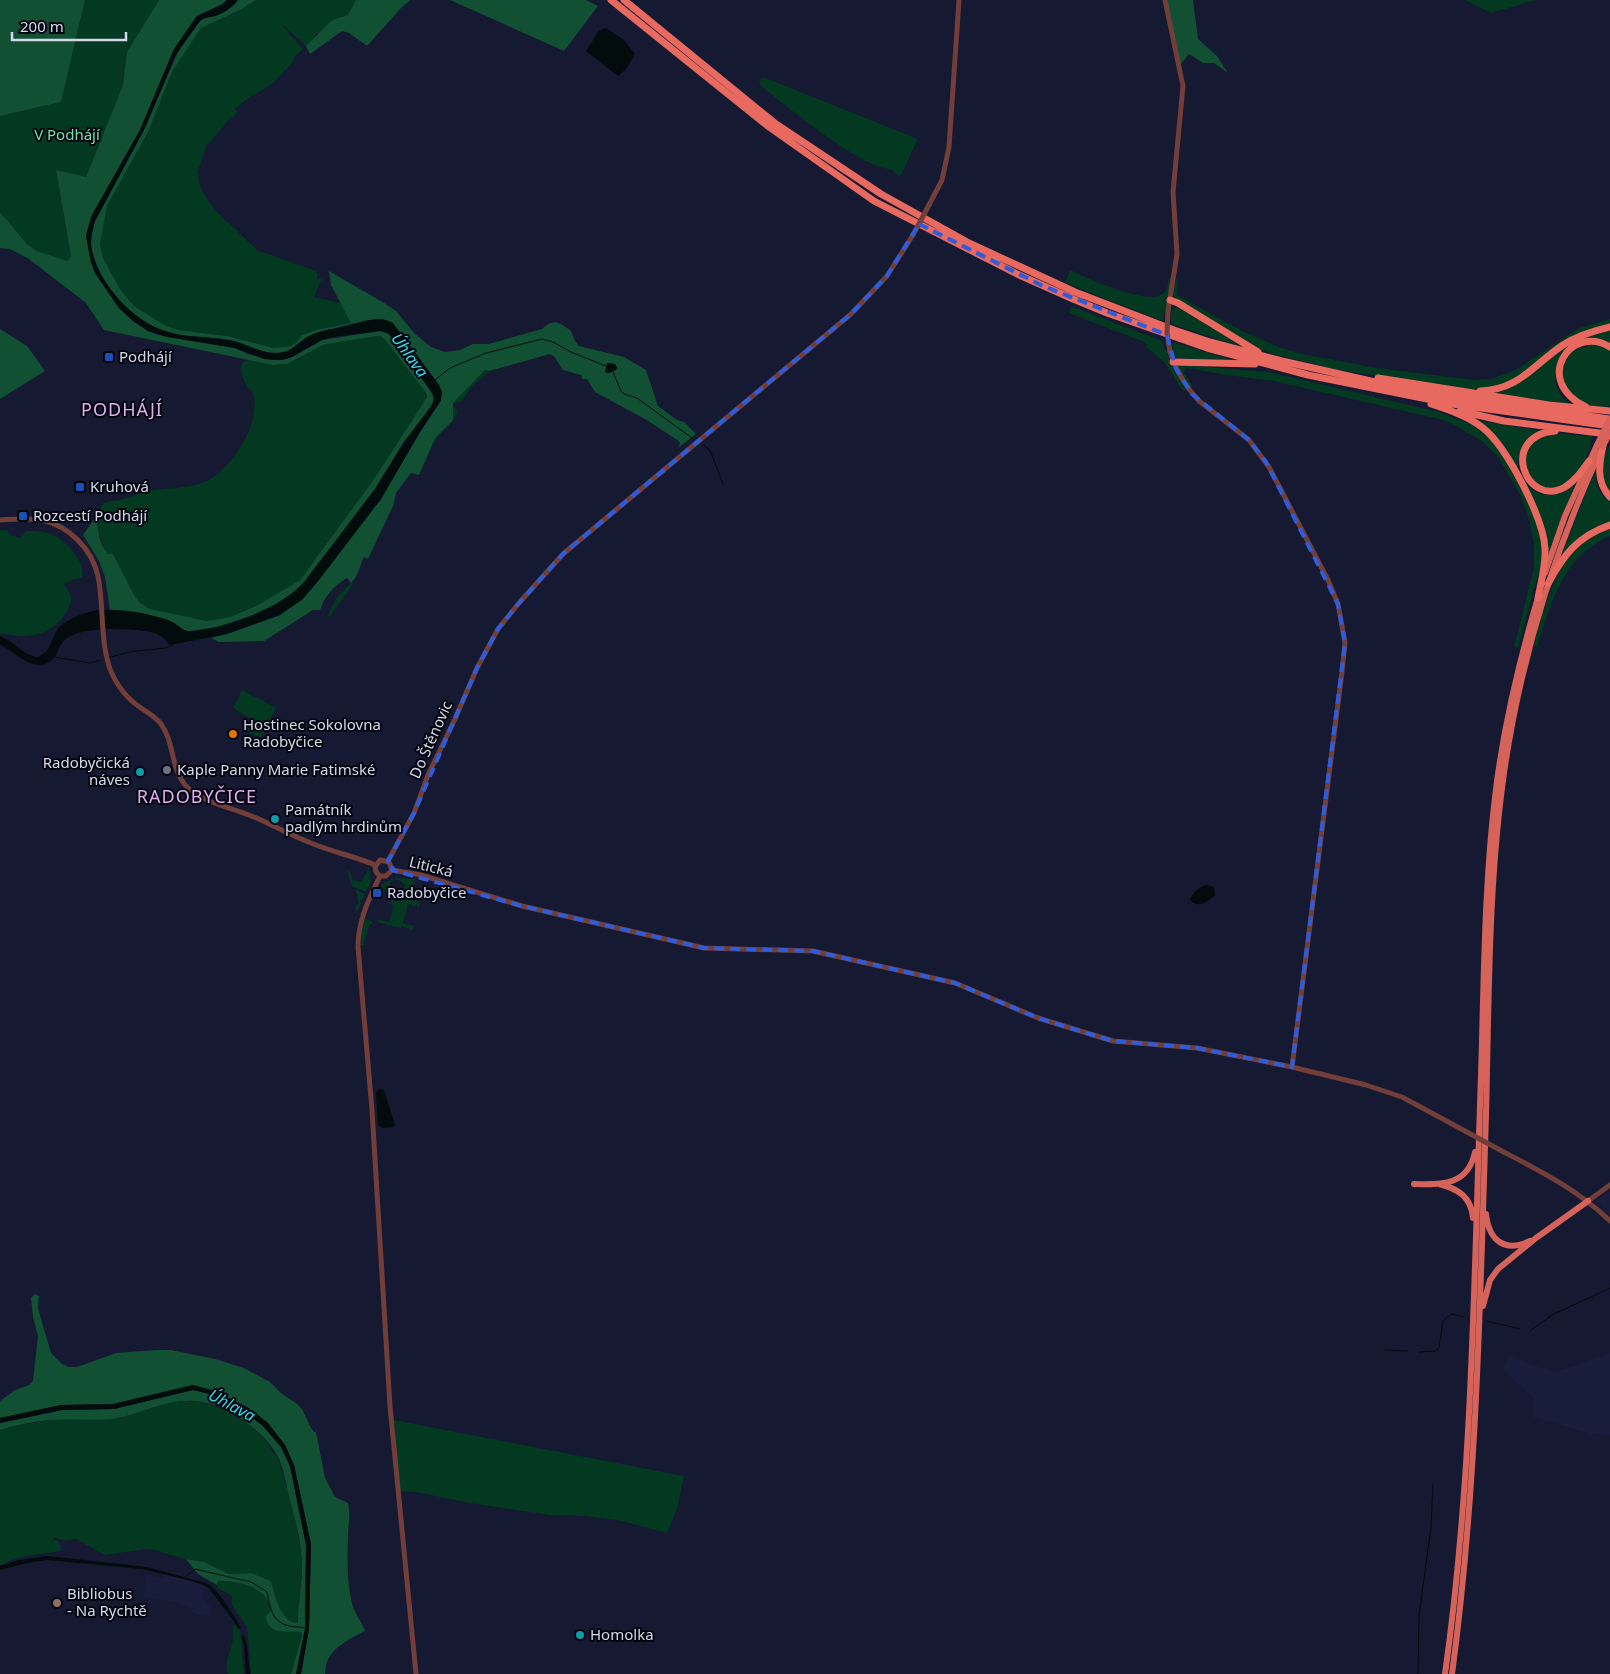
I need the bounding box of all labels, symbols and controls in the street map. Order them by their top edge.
scale bar [12,10,126,42]
text: 200 m [20,16,64,36]
park label: V Podhájí [34,124,101,144]
water label: Úhlava [386,328,434,382]
place label: Podhájí [119,346,173,366]
marker: Podhájí [103,351,115,363]
district label: PODHÁJÍ [81,397,163,421]
place label: Kruhová [90,476,149,496]
marker: Kruhová [74,481,86,493]
place label: Rozcestí Podhájí [33,505,148,525]
marker: Rozcestí Podhájí [17,510,29,522]
street label: Do Štěnovic [404,698,456,781]
place label: Hostinec Sokolovna Radobyčice [243,714,381,751]
marker: Hostinec Sokolovna Radobyčice [227,728,239,740]
place label: Radobyčická náves [43,752,130,789]
place label: Kaple Panny Marie Fatimské [177,759,375,779]
marker: Kaple Panny Marie Fatimské [161,764,173,776]
marker: Radobyčická náves [134,766,146,778]
district label: RADOBYČICE [137,784,257,808]
place label: Památník padlým hrdinům [285,799,402,836]
marker: Památník padlým hrdinům [269,813,281,825]
street label: Litická [407,851,455,881]
place label: Radobyčice [387,882,466,902]
marker: Radobyčice [371,887,383,899]
water label: Úhlava [205,1384,259,1426]
place label: Bibliobus - Na Rychtě [67,1583,147,1620]
marker: Bibliobus - Na Rychtě [51,1597,63,1609]
place label: Homolka [590,1624,654,1644]
marker: Homolka [574,1629,586,1641]

